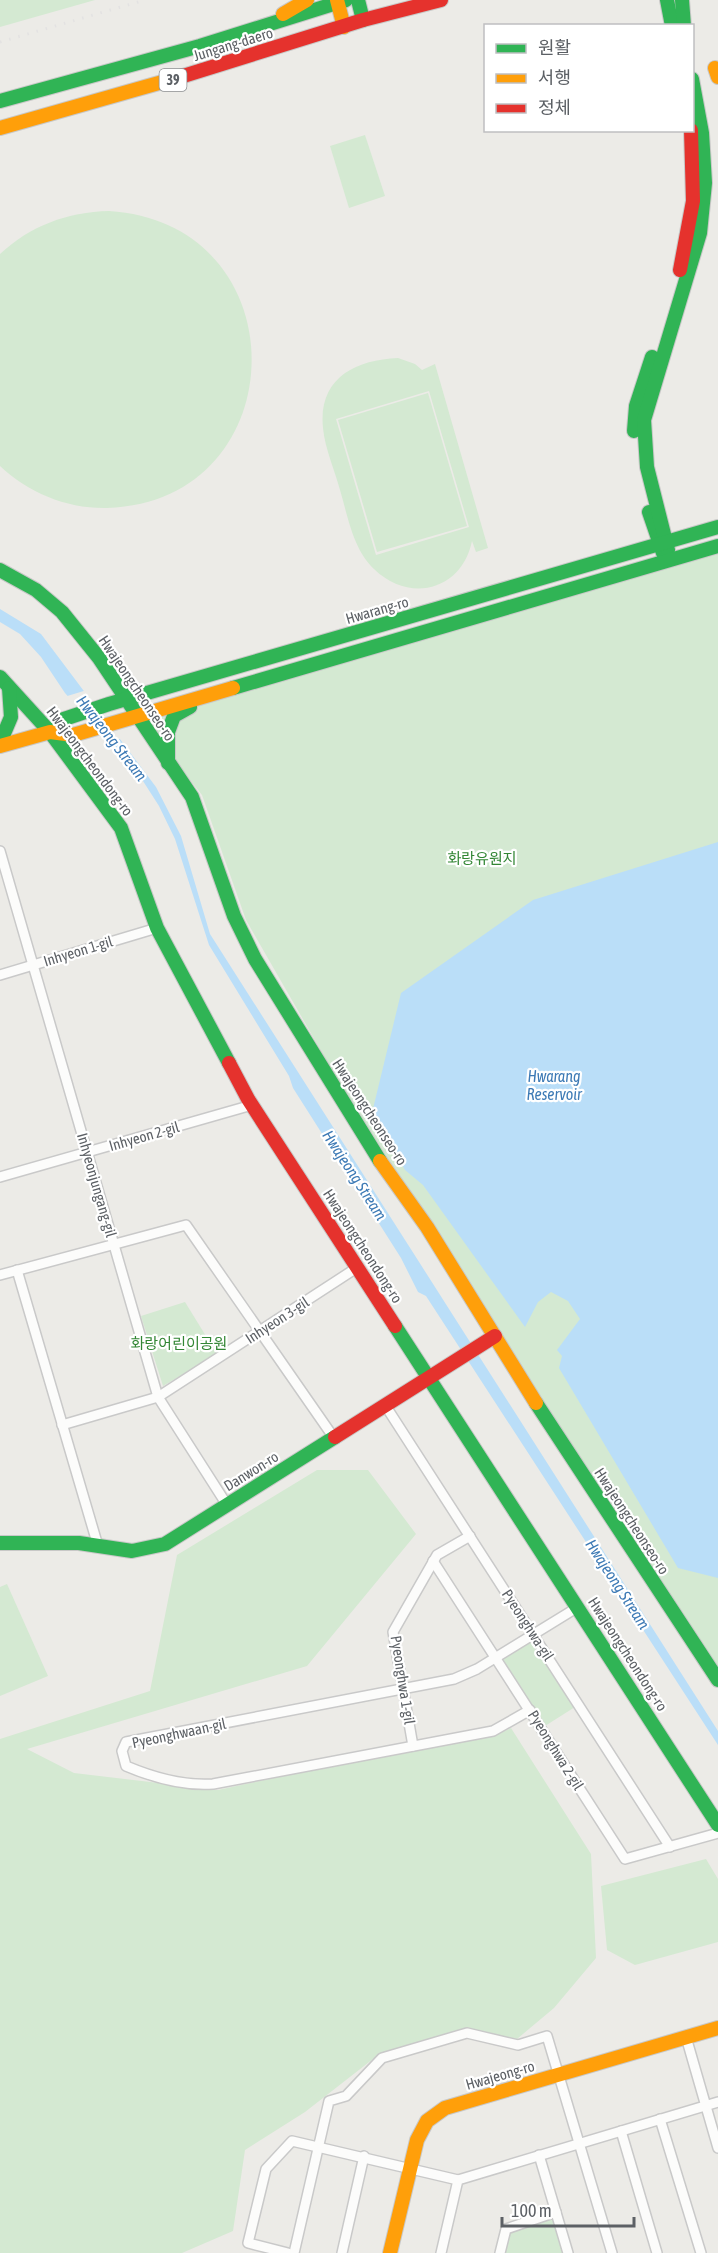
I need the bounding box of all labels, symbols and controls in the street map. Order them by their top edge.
street label: Jungang-daero [191,24,275,64]
legend [484,24,694,132]
text: 원활 [538,37,571,58]
text: 서행 [538,67,571,88]
road number: 39 [160,69,186,91]
text: 정체 [538,97,571,118]
street label: Hwarang-ro [344,593,410,627]
street label: Hwajeongcheonseo-ro [95,632,179,744]
water label: Hwajeong Stream [72,692,151,785]
street label: Hwajeongcheondong-ro [43,703,137,819]
park label: 화랑유원지 [447,850,517,867]
street label: Inhyeon 1-gil [41,932,115,970]
street label: Hwajeongcheonseo-ro [329,1056,411,1168]
water label: Hwarang Reservoir [526,1067,583,1103]
street label: Inhyeon 2-gil [107,1118,181,1154]
water label: Hwajeong Stream [319,1127,391,1224]
street label: Inhyeonjungang-gil [74,1131,120,1239]
street label: Hwajeongcheondong-ro [320,1186,406,1306]
street label: Inhyeon 3-gil [242,1293,312,1347]
park label: 화랑어린이공원 [131,1335,227,1352]
street label: Danwon-ro [221,1448,281,1494]
street label: Hwajeongcheonseo-ro [591,1465,673,1577]
water label: Hwajeong Stream [582,1536,654,1633]
street label: Pyeonghwa-gil [499,1586,557,1664]
street label: Hwajeongcheondong-ro [585,1594,671,1714]
street label: Pyeonghwa 1-gil [388,1634,418,1726]
street label: Pyeonghwa 2-gil [525,1707,587,1793]
street label: Pyeonghwaan-gil [130,1715,228,1751]
street label: Hwajeong-ro [464,2057,536,2093]
scale bar [502,2190,634,2228]
text: 100 m [511,2200,552,2221]

